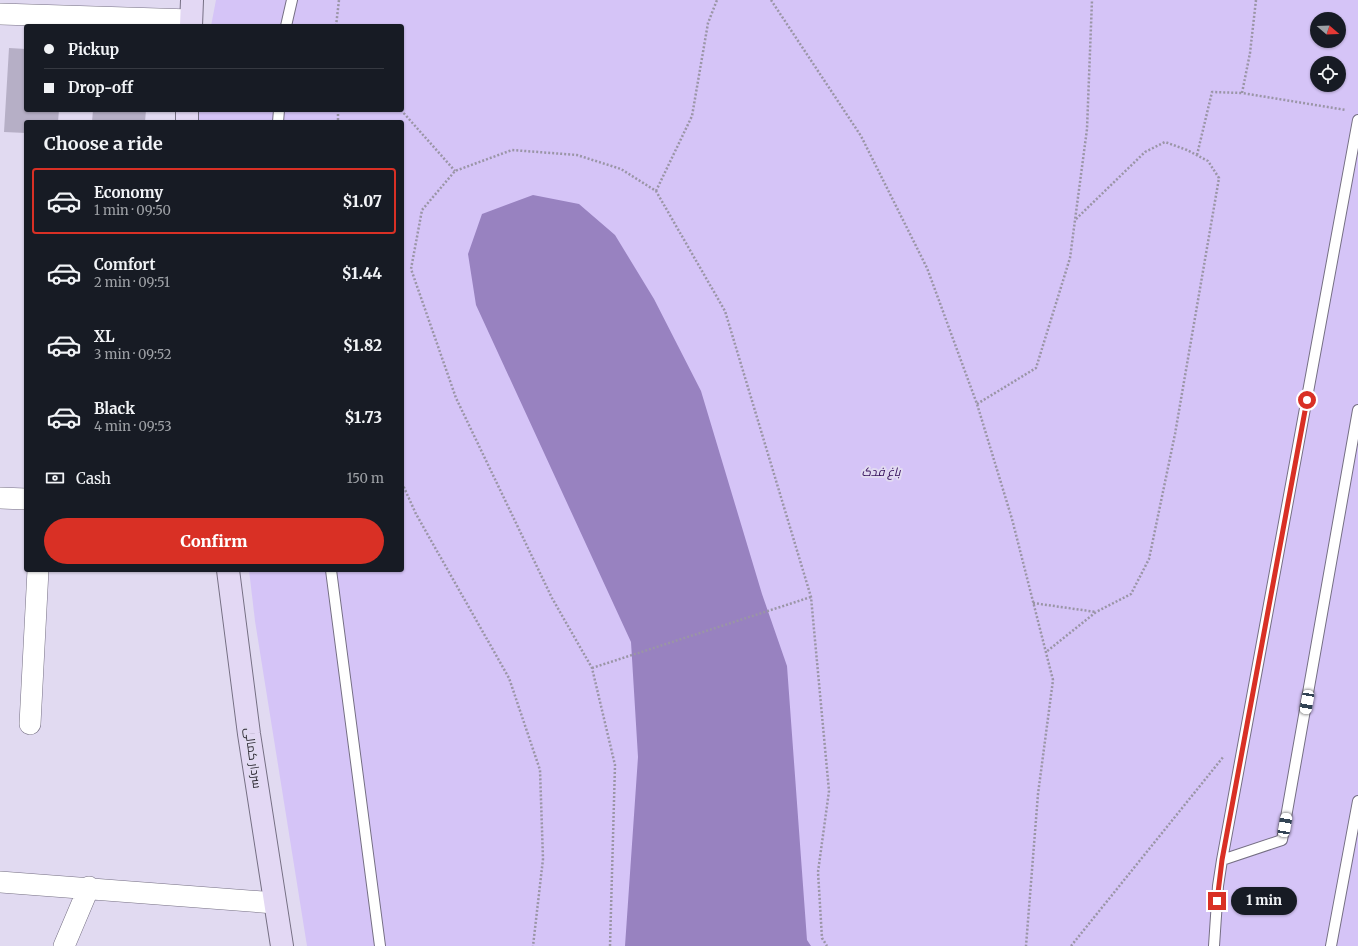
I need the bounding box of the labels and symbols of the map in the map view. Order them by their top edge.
north arrow [1310,12,1346,48]
route start [1298,391,1316,409]
park label: باغ فدک [861,464,901,480]
car [1299,689,1315,715]
street label: سردار کمالی [242,726,265,789]
car [1277,812,1293,838]
callout: 1 min [1231,887,1297,915]
route end [1208,892,1226,910]

